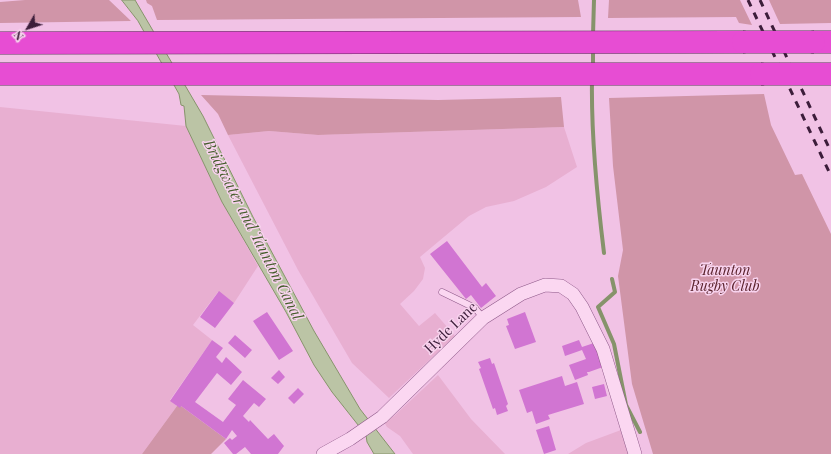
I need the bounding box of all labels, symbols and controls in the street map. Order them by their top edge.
north arrow [8,8,48,48]
text: N [10,28,27,44]
water label: Bridgwater and Taunton Canal [200,137,306,323]
park label: Taunton Rugby Club [690,263,760,296]
street label: Hyde Lane [421,299,481,357]

